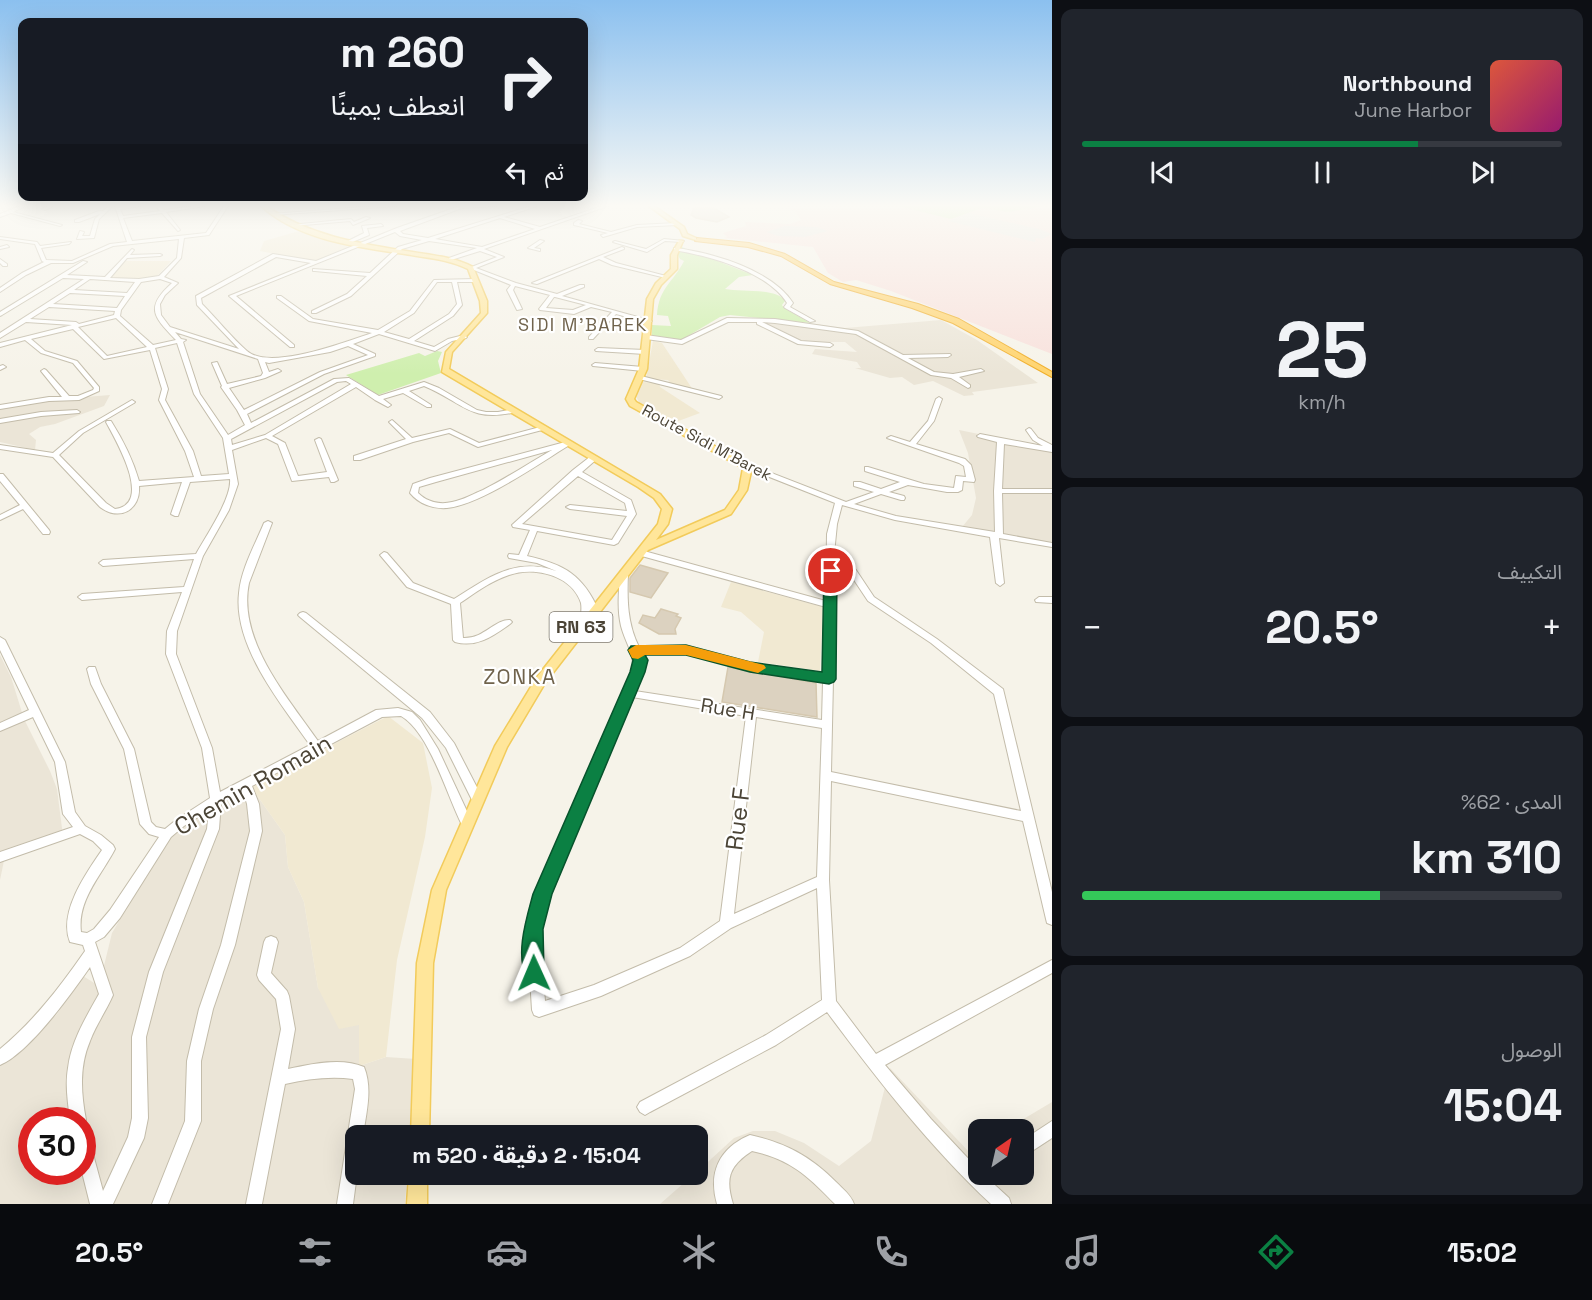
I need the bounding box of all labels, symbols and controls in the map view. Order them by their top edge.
text: 260 m [340,26,465,79]
icon: right [486,42,564,120]
text: Northbound [1343,69,1472,97]
text: انعطف يمينًا [331,88,465,123]
text: June Harbor [1354,97,1472,123]
icon: left [500,156,533,189]
icon: previous [1146,156,1179,189]
icon: pause [1306,156,1339,189]
icon: next [1466,156,1499,189]
text: ثم [545,158,564,186]
text: 25 [1275,300,1369,400]
district label: SIDI M'BAREK [518,313,648,336]
text: km/h [1298,389,1346,415]
street label: Route Sidi M'Barek [638,399,776,486]
pin [805,545,856,596]
icon: arrive [814,554,847,587]
text: التكييف [1498,559,1562,585]
text: 20.5° [1265,599,1379,656]
text: − [1082,607,1102,649]
text: + [1542,607,1562,649]
road number: RN 63 [550,612,612,642]
district label: ZONKA [483,663,557,690]
street label: Rue H [699,692,757,726]
street label: Chemin Romain [168,727,337,842]
street label: Rue F [718,786,757,852]
text: المدى · 62% [1461,789,1562,815]
text: 310 km [1411,829,1562,886]
position arrow [502,941,566,1005]
text: الوصول [1501,1037,1562,1063]
text: 15:04 [1443,1077,1562,1134]
speed limit sign: 30 [18,1107,96,1185]
north arrow [968,1119,1034,1185]
map controls [968,1119,1034,1185]
text: 15:04 · 2 دقيقة · 520 m [412,1141,641,1169]
icon: filters [294,1231,336,1273]
icon: car [486,1231,528,1273]
icon: climate [678,1231,720,1273]
icon: phone [870,1231,912,1273]
icon: music [1062,1231,1104,1273]
icon: directions [1255,1231,1297,1273]
text: 20.5° [75,1235,143,1270]
text: 15:02 [1447,1235,1517,1270]

